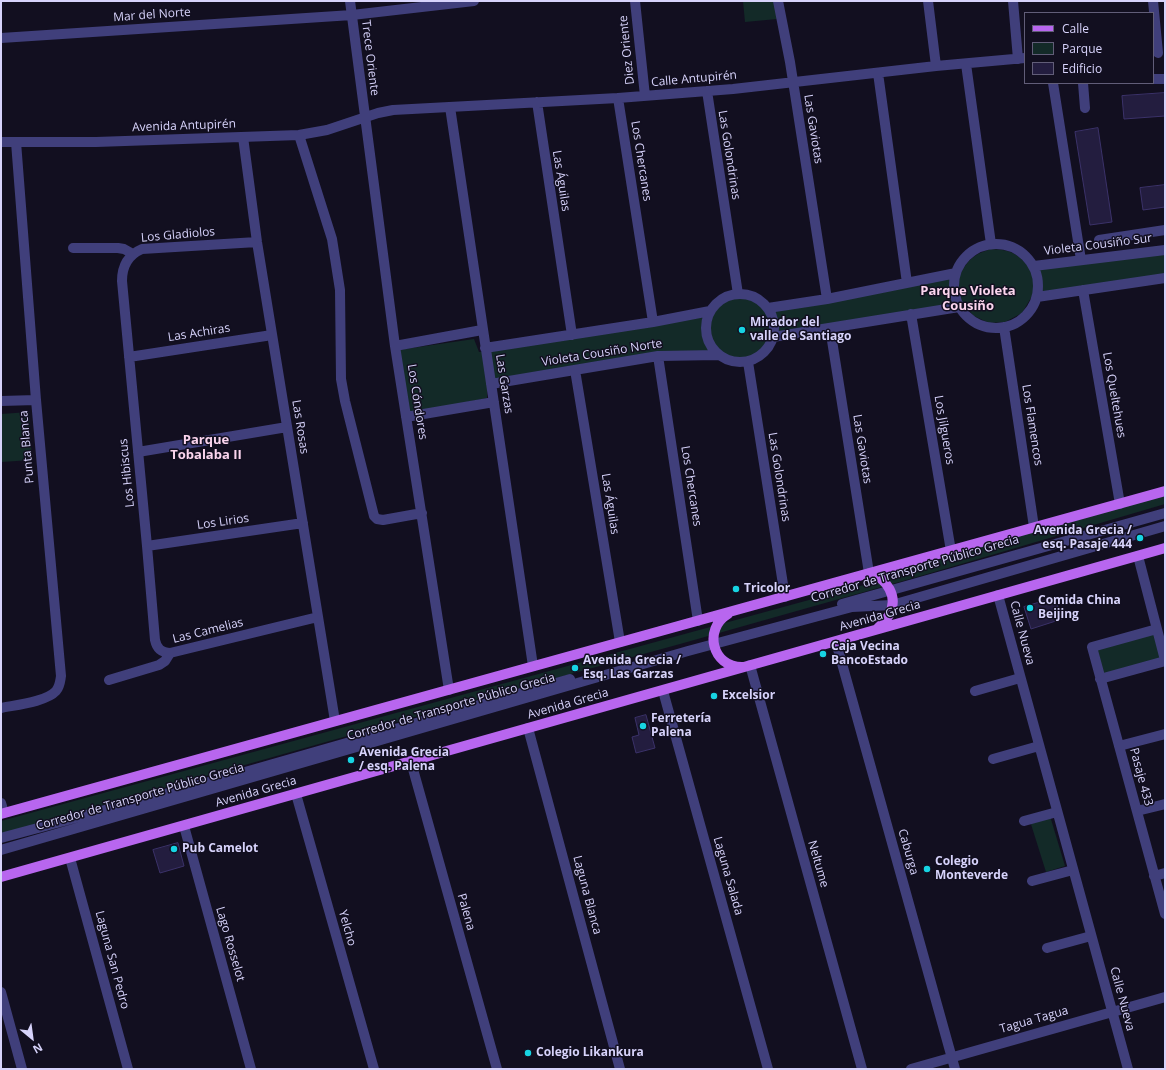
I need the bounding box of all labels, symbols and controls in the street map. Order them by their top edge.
street label: Mar del Norte [113,5,191,25]
legend [1024,12,1154,84]
street label: Diez Oriente [616,15,638,85]
street label: Trece Oriente [358,19,382,97]
text: Calle [1062,20,1089,37]
text: Parque [1062,40,1102,57]
text: Edificio [1062,60,1102,77]
street label: Calle Antupirén [650,68,738,90]
street label: Las Gaviotas [800,93,826,165]
street label: Las Golondrinas [715,109,743,201]
street label: Avenida Antupirén [132,117,236,135]
street label: Los Chercanes [628,120,654,202]
street label: Las Águilas [549,149,573,213]
street label: Los Gladiolos [140,225,216,245]
street label: Violeta Cousiño Sur [1043,231,1153,259]
district label: Parque Violeta Cousiño [920,283,1016,314]
place label: Mirador del valle de Santiago [750,316,851,344]
street label: Las Achiras [167,321,231,345]
marker: Mirador del valle de Santiago [737,325,747,335]
street label: Violeta Cousiño Norte [541,336,663,370]
street label: Los Queltehues [1099,351,1129,439]
street label: Las Garzas [492,353,516,415]
street label: Los Cóndores [404,363,430,441]
street label: Los Flamencos [1018,383,1046,467]
street label: Los Jilgueros [931,394,957,466]
street label: Las Rosas [289,399,311,455]
street label: Punta Blanca [17,410,37,484]
street label: Las Gaviotas [849,413,875,485]
street label: Las Golondrinas [765,431,793,523]
district label: Parque Tobalaba II [170,432,242,463]
street label: Los Hibiscus [116,438,138,508]
street label: Los Chercanes [678,445,704,527]
street label: Las Águilas [598,472,622,536]
street label: Los Lirios [196,511,250,533]
place label: Avenida Grecia / esq. Pasaje 444 [1034,524,1132,552]
street label: Corredor de Transporte Público Grecia [809,532,1021,606]
marker: Avenida Grecia / esq. Pasaje 444 [1135,533,1145,543]
place label: Tricolor [744,582,790,596]
marker: Tricolor [731,584,741,594]
place label: Comida China Beijing [1038,594,1121,622]
street label: Avenida Grecia [838,598,922,634]
street label: Calle Nueva [1007,599,1037,667]
marker: Comida China Beijing [1025,603,1035,613]
street label: Las Camelias [171,615,245,647]
place label: Caja Vecina BancoEstado [831,640,908,668]
marker: Caja Vecina BancoEstado [818,649,828,659]
place label: Avenida Grecia / Esq. Las Garzas [583,654,681,682]
marker: Avenida Grecia / Esq. Las Garzas [570,663,580,673]
street label: Corredor de Transporte Público Grecia [345,670,557,744]
street label: Avenida Grecia [526,686,610,722]
place label: Excelsior [722,689,775,703]
marker: Excelsior [709,691,719,701]
place label: Ferretería Palena [651,712,711,740]
marker: Ferretería Palena [638,721,648,731]
place label: Avenida Grecia / esq. Palena [359,746,449,774]
street label: Pasaje 433 [1126,746,1156,808]
marker: Avenida Grecia / esq. Palena [346,755,356,765]
street label: Corredor de Transporte Público Grecia [34,760,246,834]
street label: Avenida Grecia [214,774,298,810]
street label: Caburga [895,827,921,877]
street label: Laguna Salada [710,835,746,917]
street label: Neltume [804,839,832,889]
place label: Pub Camelot [182,842,258,856]
marker: Pub Camelot [169,844,179,854]
street label: Laguna Blanca [570,854,604,936]
place label: Colegio Monteverde [935,855,1008,883]
marker: Colegio Monteverde [922,864,932,874]
street label: Palena [454,892,478,932]
street label: Lago Rosselot [212,905,248,983]
street label: Yelcho [335,908,359,948]
street label: Laguna San Pedro [92,909,132,1011]
street label: Calle Nueva [1107,965,1137,1033]
street label: Tagua Tagua [998,1003,1070,1037]
north arrow [12,1018,52,1058]
text: N [31,1040,46,1058]
place label: Colegio Likankura [536,1046,644,1060]
marker: Colegio Likankura [523,1048,533,1058]

